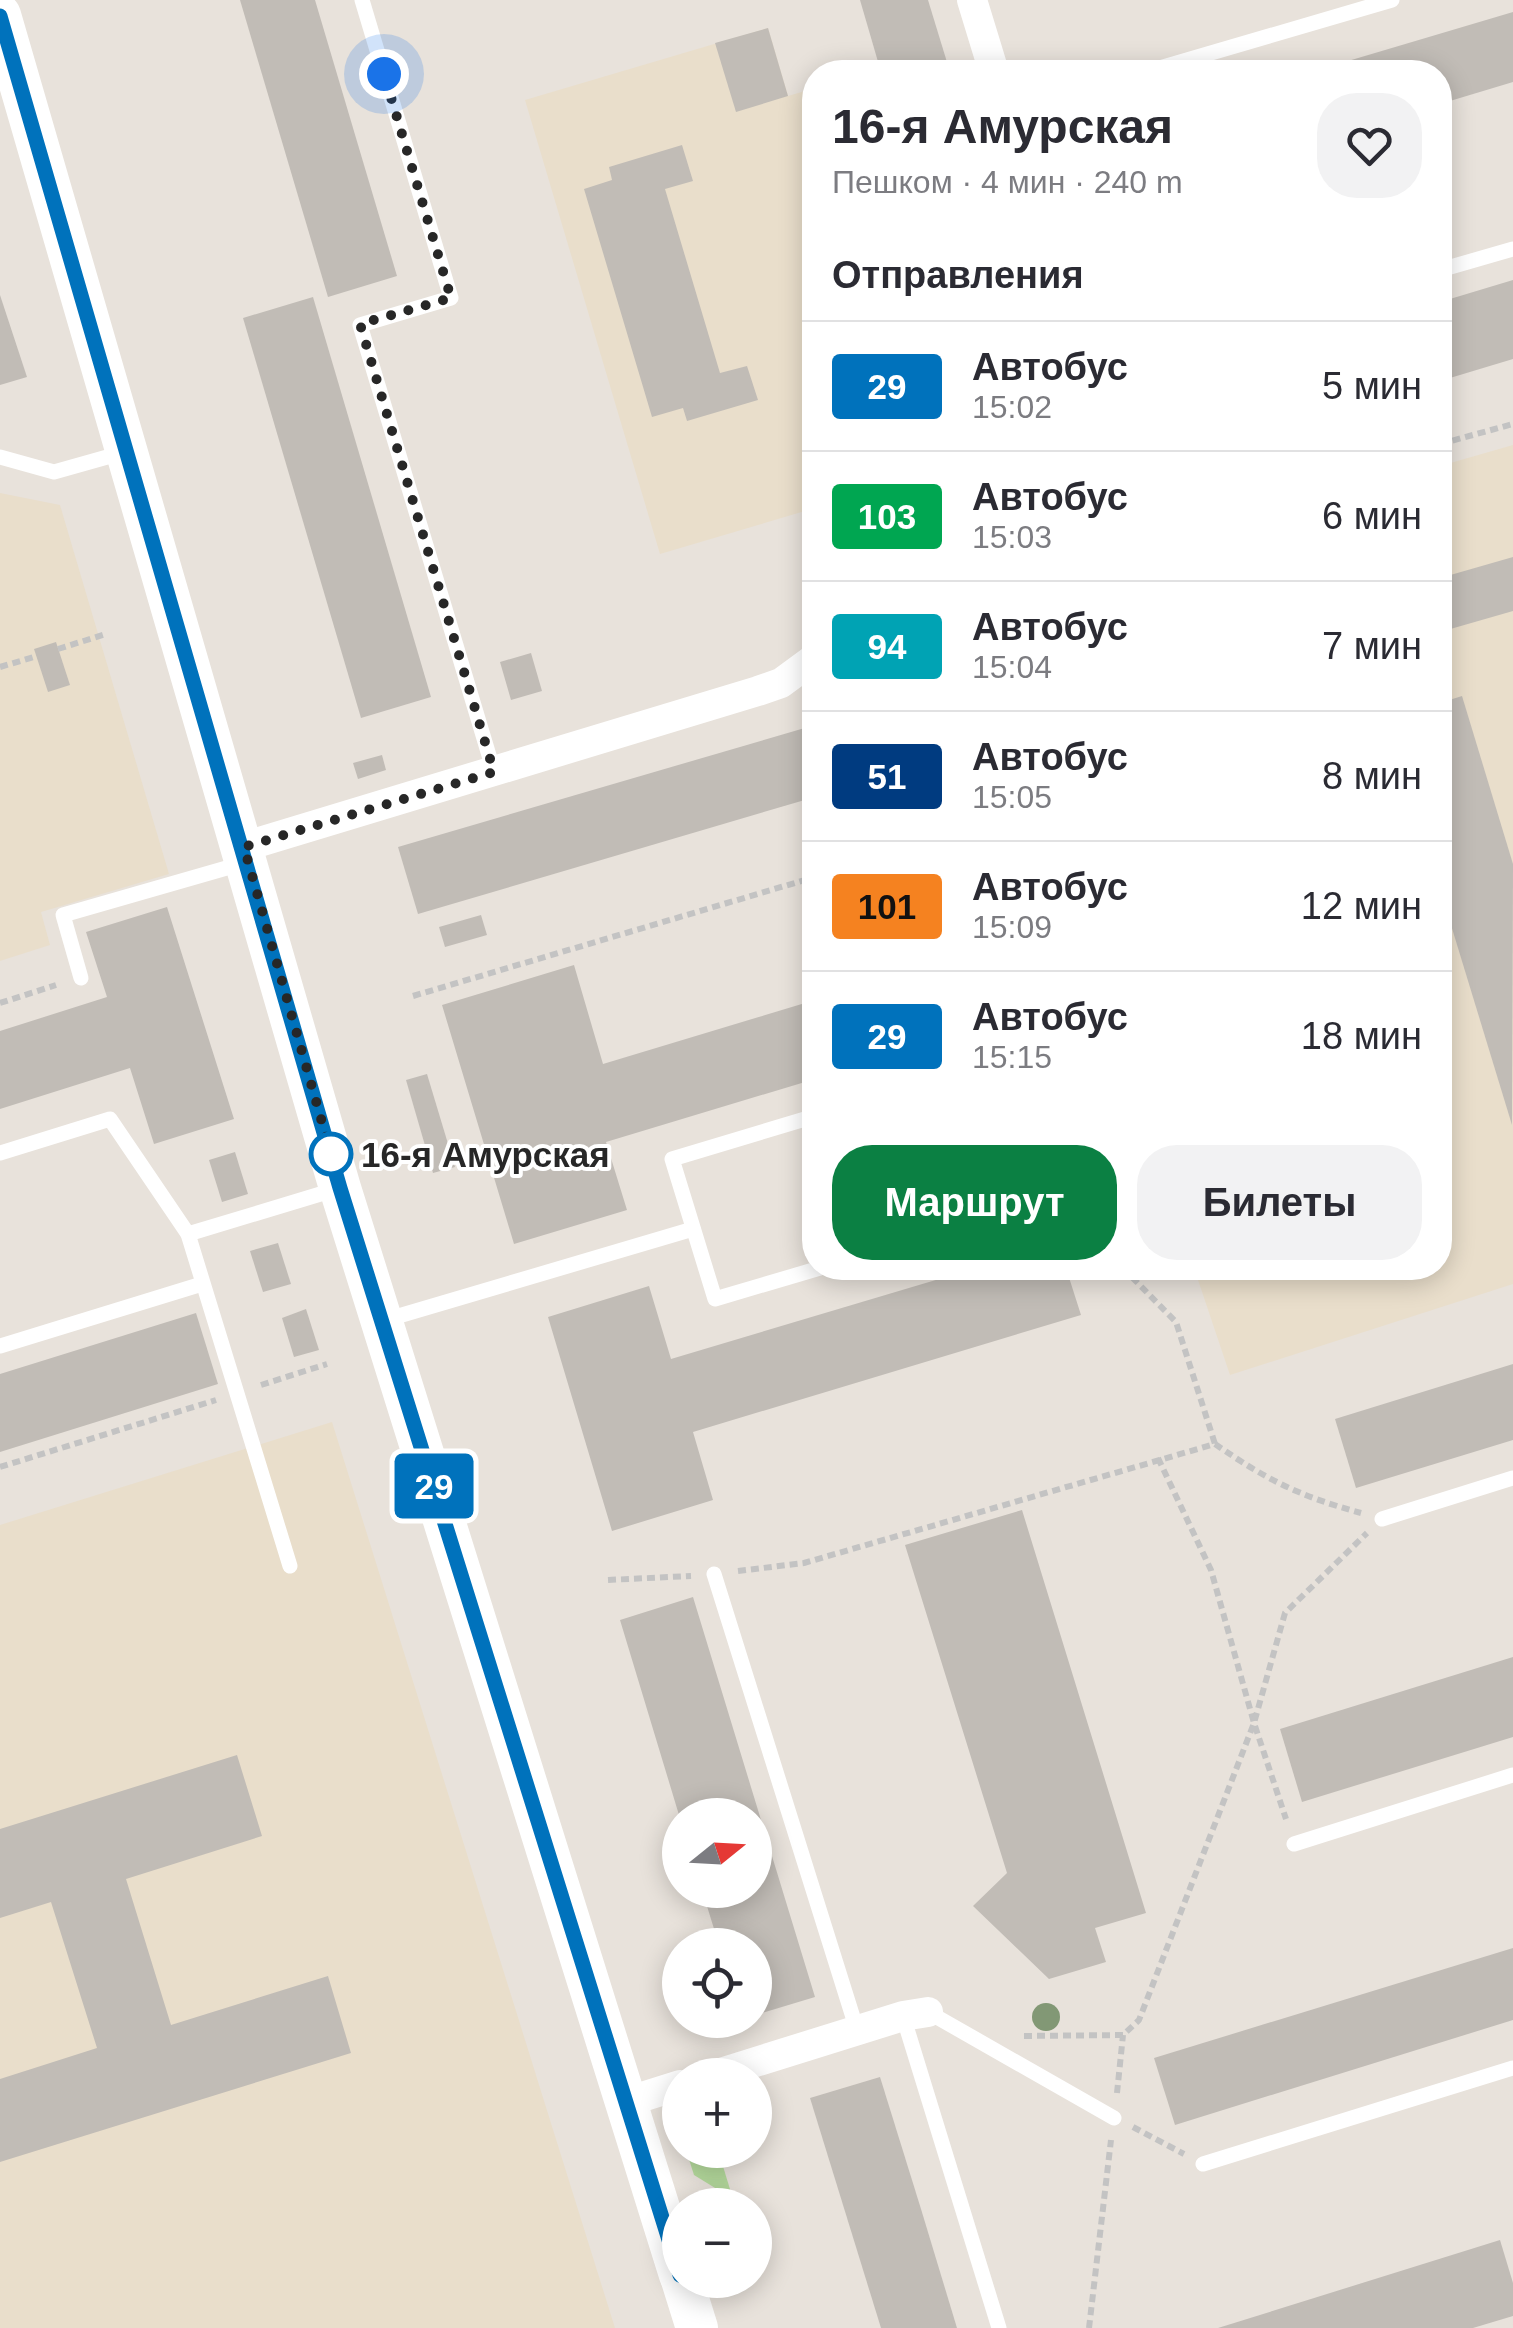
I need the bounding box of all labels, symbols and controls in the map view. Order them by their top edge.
your location [359,49,409,99]
button: heart [1317,93,1422,198]
text: 16-я Амурская [832,100,1173,153]
text: Пешком · 4 мин · 240 m [832,164,1183,200]
text: Отправления [832,254,1084,296]
text: Автобус [972,346,1128,388]
text: 5 мин [1322,365,1422,407]
text: 29 [868,367,906,406]
text: 15:02 [972,389,1052,425]
text: Автобус [972,476,1128,518]
text: 6 мин [1322,495,1422,537]
text: 103 [858,497,916,536]
text: 15:03 [972,519,1052,555]
text: Автобус [972,606,1128,648]
text: 7 мин [1322,625,1422,667]
text: 94 [868,627,906,666]
text: 15:04 [972,649,1052,685]
text: Автобус [972,736,1128,778]
text: 8 мин [1322,755,1422,797]
text: 51 [868,757,906,796]
text: 15:05 [972,779,1052,815]
text: Автобус [972,866,1128,908]
text: 12 мин [1301,885,1422,927]
text: 101 [858,887,916,926]
text: 15:09 [972,909,1052,945]
text: Автобус [972,996,1128,1038]
text: 18 мин [1301,1015,1422,1057]
text: 29 [868,1017,906,1056]
text: 15:15 [972,1039,1052,1075]
marker: 16-я Амурская [310,1133,352,1175]
place label: 16-я Амурская [361,1135,610,1174]
button: Маршрут [832,1145,1117,1260]
button: Билеты [1137,1145,1422,1260]
line badge: 29 [389,1454,479,1518]
text: 29 [415,1467,453,1506]
north arrow [662,1798,772,1908]
map controls [662,1798,772,2298]
button: locate [662,1928,772,2038]
button: + [662,2058,772,2168]
button: − [662,2188,772,2298]

